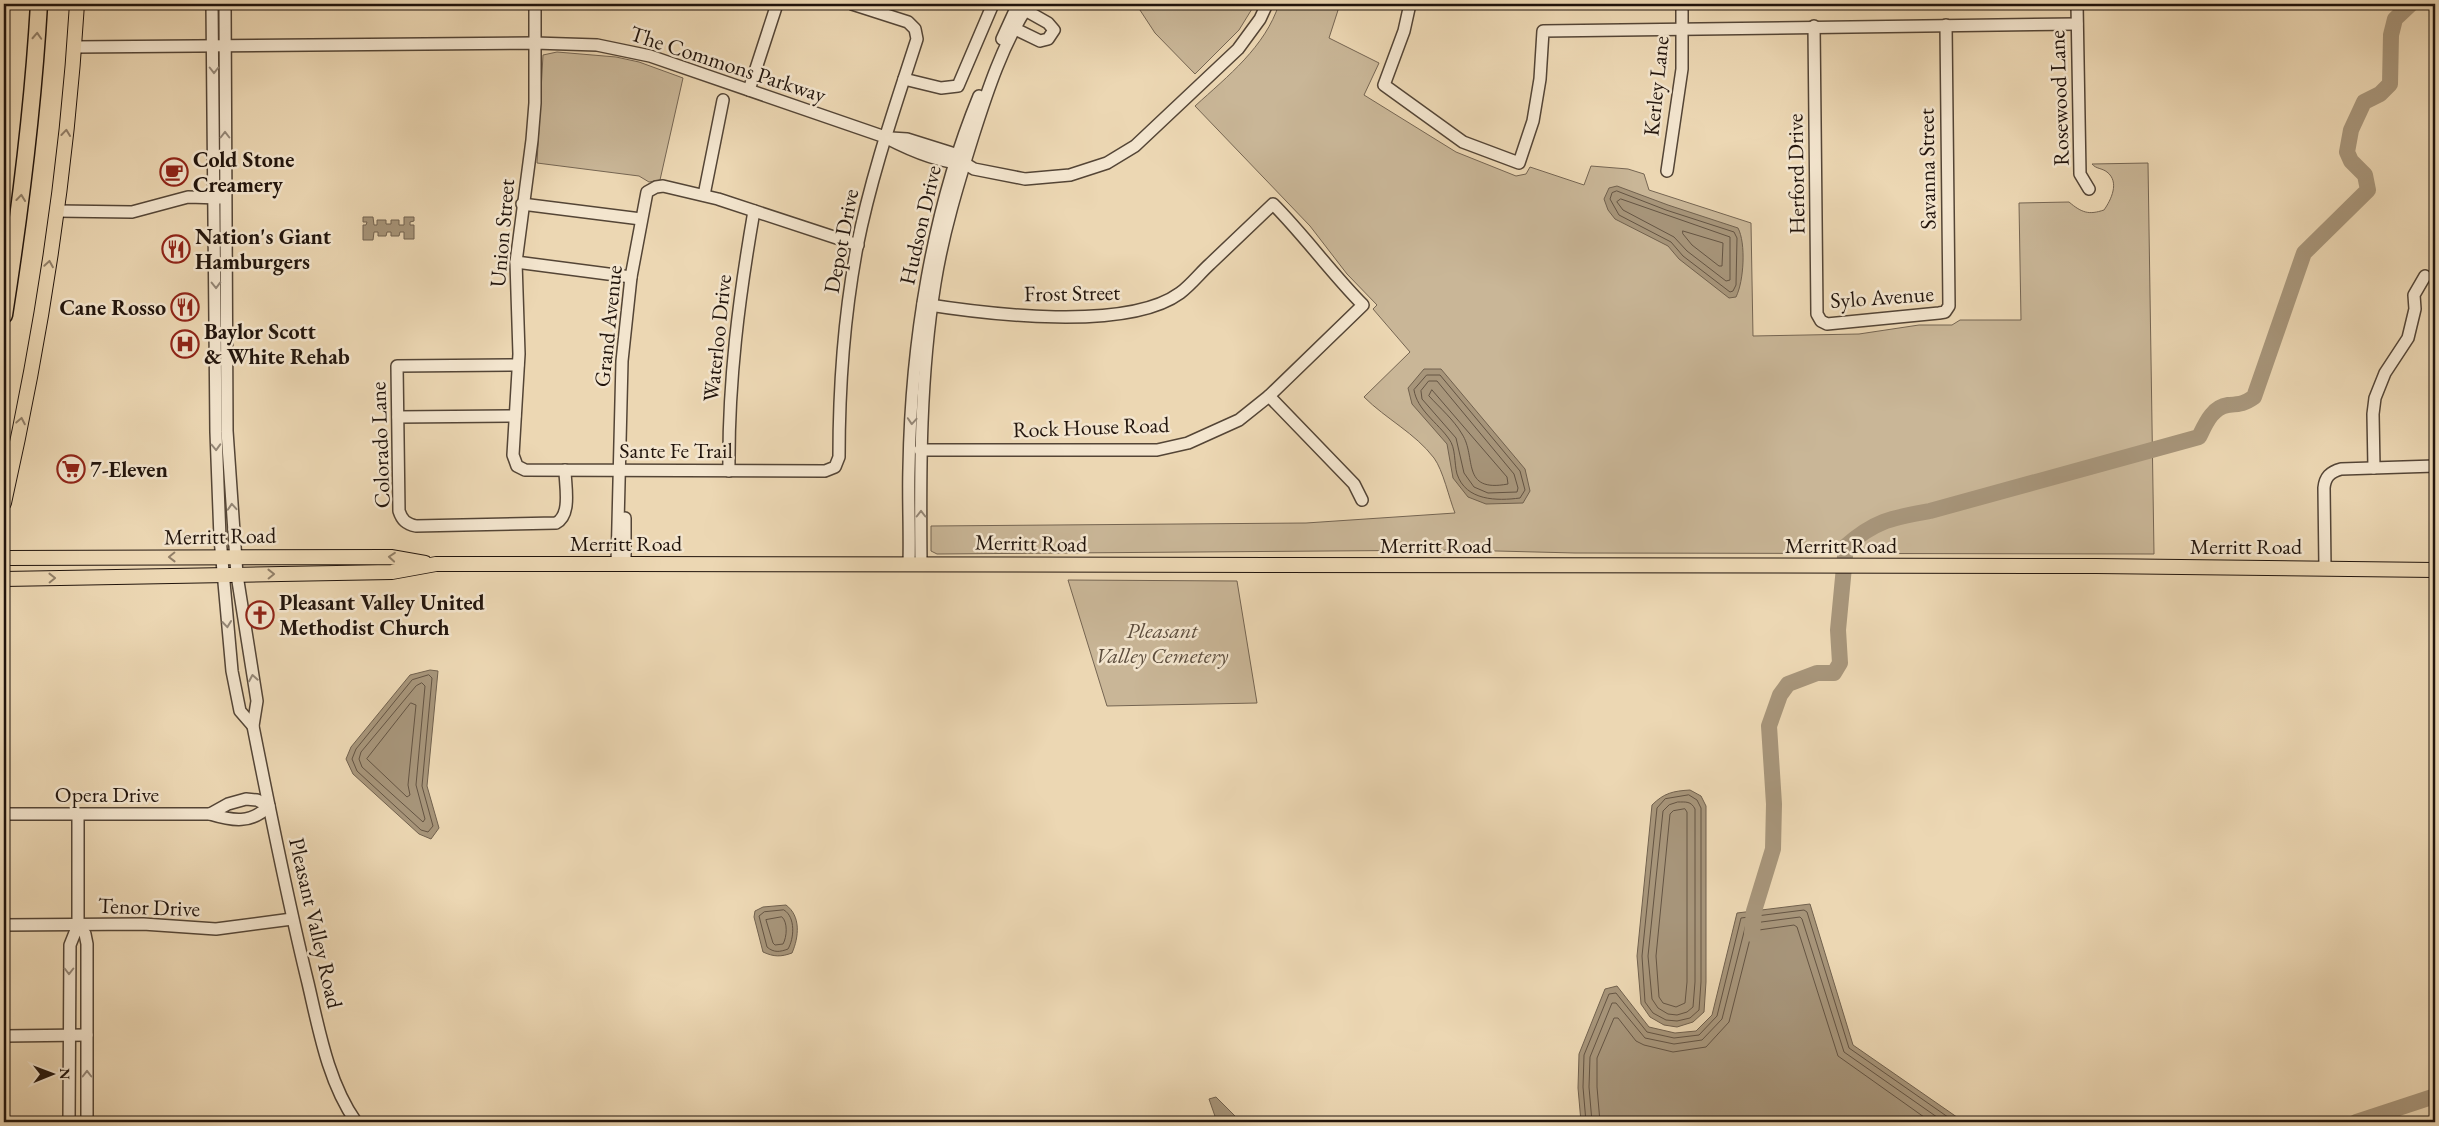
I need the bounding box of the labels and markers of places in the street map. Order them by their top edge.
place label: Cold Stone Creamery [193,145,294,199]
cafe icon: Cold Stone Creamery [159,157,189,187]
place label: Nation's Giant Hamburgers [195,222,332,276]
restaurant icon: Nation's Giant Hamburgers [161,234,191,264]
restaurant icon: Cane Rosso [170,292,200,322]
place label: Cane Rosso [60,293,166,322]
place label: Baylor Scott & White Rehab [204,317,350,371]
hospital icon: Baylor Scott & White Rehab [170,329,200,359]
supermarket icon: 7-Eleven [56,454,86,484]
place label: 7-Eleven [90,455,168,484]
place label: Pleasant Valley United Methodist Church [279,588,485,642]
church icon: Pleasant Valley United Methodist Church [245,600,275,630]

